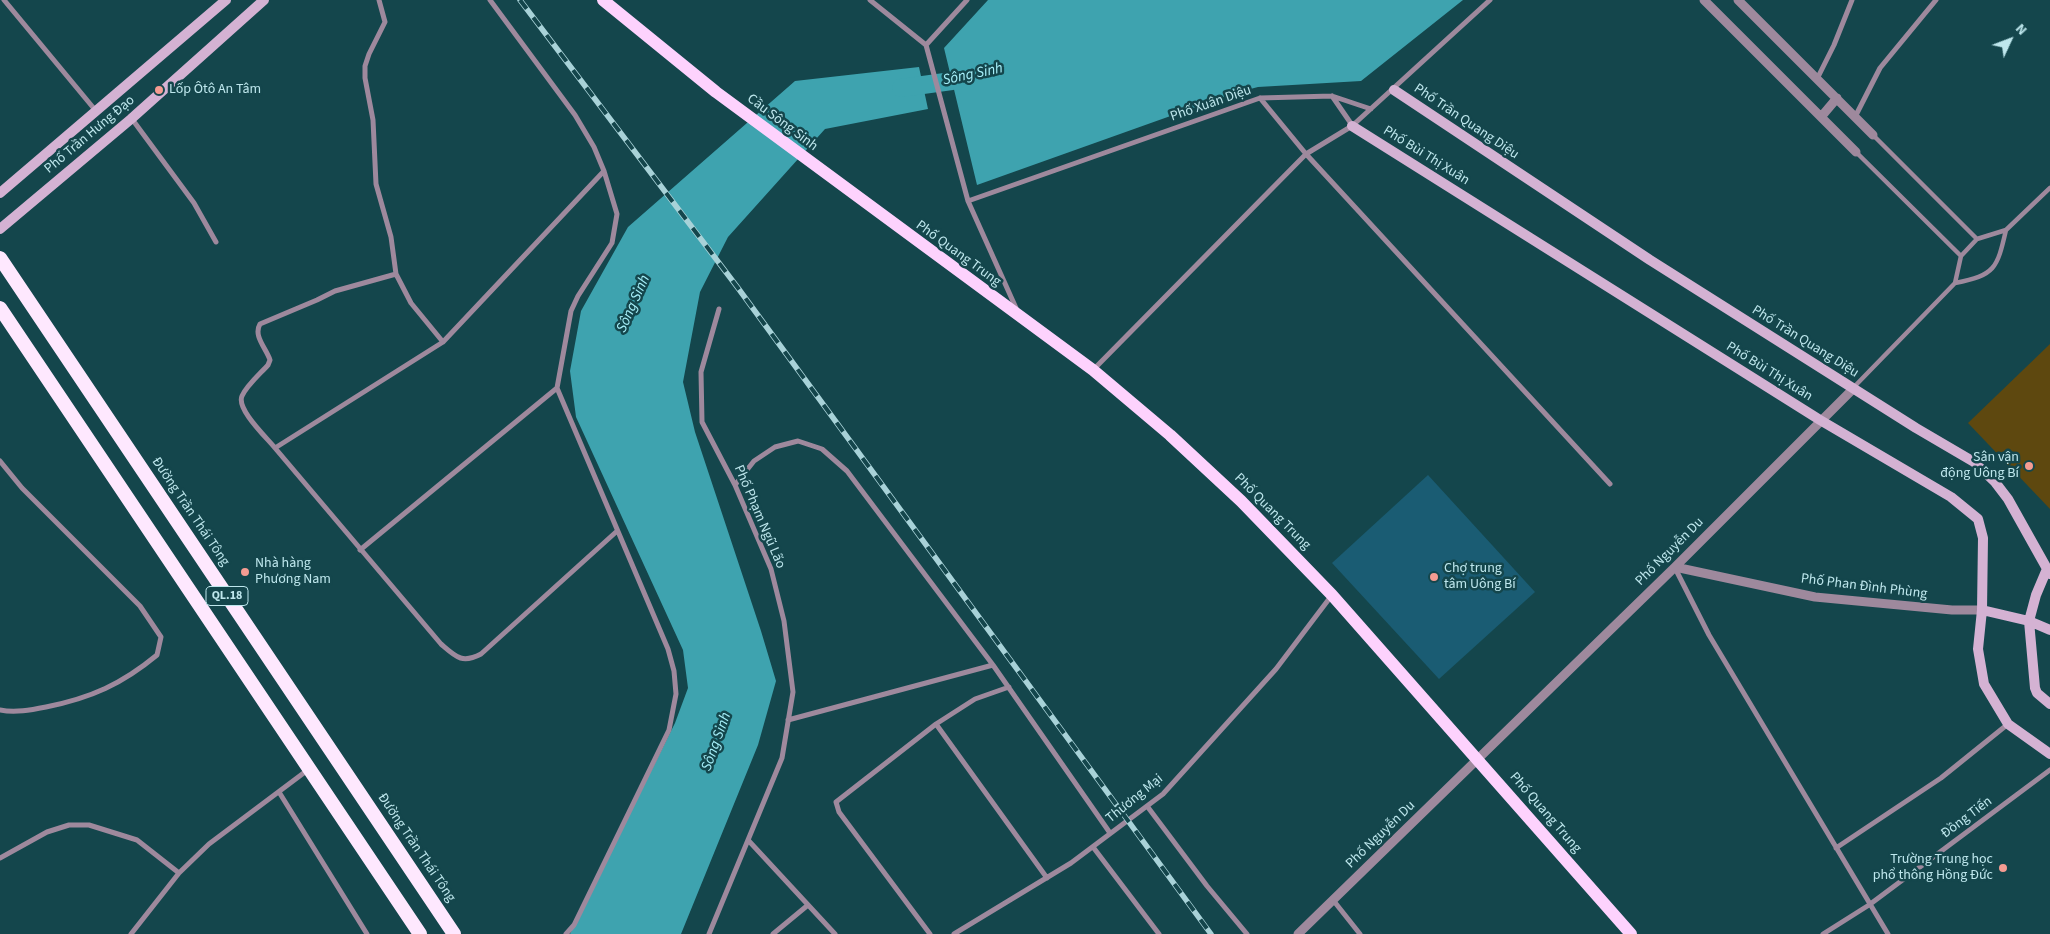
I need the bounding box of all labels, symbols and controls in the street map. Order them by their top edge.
north arrow [1985,15,2035,65]
text: N [2010,20,2031,40]
water label: Sông Sinh [941,60,1005,90]
street label: Phố Trần Quang Diệu [1410,81,1522,163]
place label: Lốp Ôtô An Tâm [169,82,261,98]
street label: Phố Xuân Diệu [1168,82,1254,126]
marker: Lốp Ôtô An Tâm [153,84,165,96]
street label: Cầu Sông Sinh [743,91,821,155]
street label: Phố Trần Hưng Đạo [41,92,139,178]
street label: Phố Bùi Thị Xuân [1380,123,1472,189]
street label: Phố Quang Trung [912,217,1004,291]
water label: Sông Sinh [613,272,655,336]
street label: Phố Trần Quang Diệu [1748,302,1862,382]
street label: Phố Bùi Thị Xuân [1723,339,1815,405]
place label: Sân vận động Uông Bí [1940,450,2019,482]
street label: Đường Trần Thái Tông [147,454,233,570]
marker: Sân vận động Uông Bí [2023,460,2035,472]
street label: Phố Phạm Ngũ Lão [730,463,788,571]
street label: Phố Quang Trung [1230,470,1314,554]
street label: Phố Nguyễn Du [1632,514,1708,590]
place label: Nhà hàng Phương Nam [255,556,331,588]
place label: Chợ trung tâm Uông Bí [1444,561,1516,594]
marker: Nhà hàng Phương Nam [239,566,251,578]
marker: Chợ trung tâm Uông Bí [1428,571,1440,583]
street label: Phố Phan Đình Phùng [1800,571,1928,603]
road number: QL.18 [206,586,248,606]
water label: Sông Sinh [698,710,736,774]
street label: Phố Quang Trung [1505,769,1585,857]
street label: Thương Mại [1103,771,1167,827]
street label: Đường Trần Thái Tông [373,790,459,906]
street label: Đồng Tiến [1938,793,1996,843]
street label: Phố Nguyễn Du [1343,798,1419,872]
place label: Trường Trung học phổ thông Hồng Đức [1873,852,1993,884]
marker: Trường Trung học phổ thông Hồng Đức [1997,862,2009,874]

